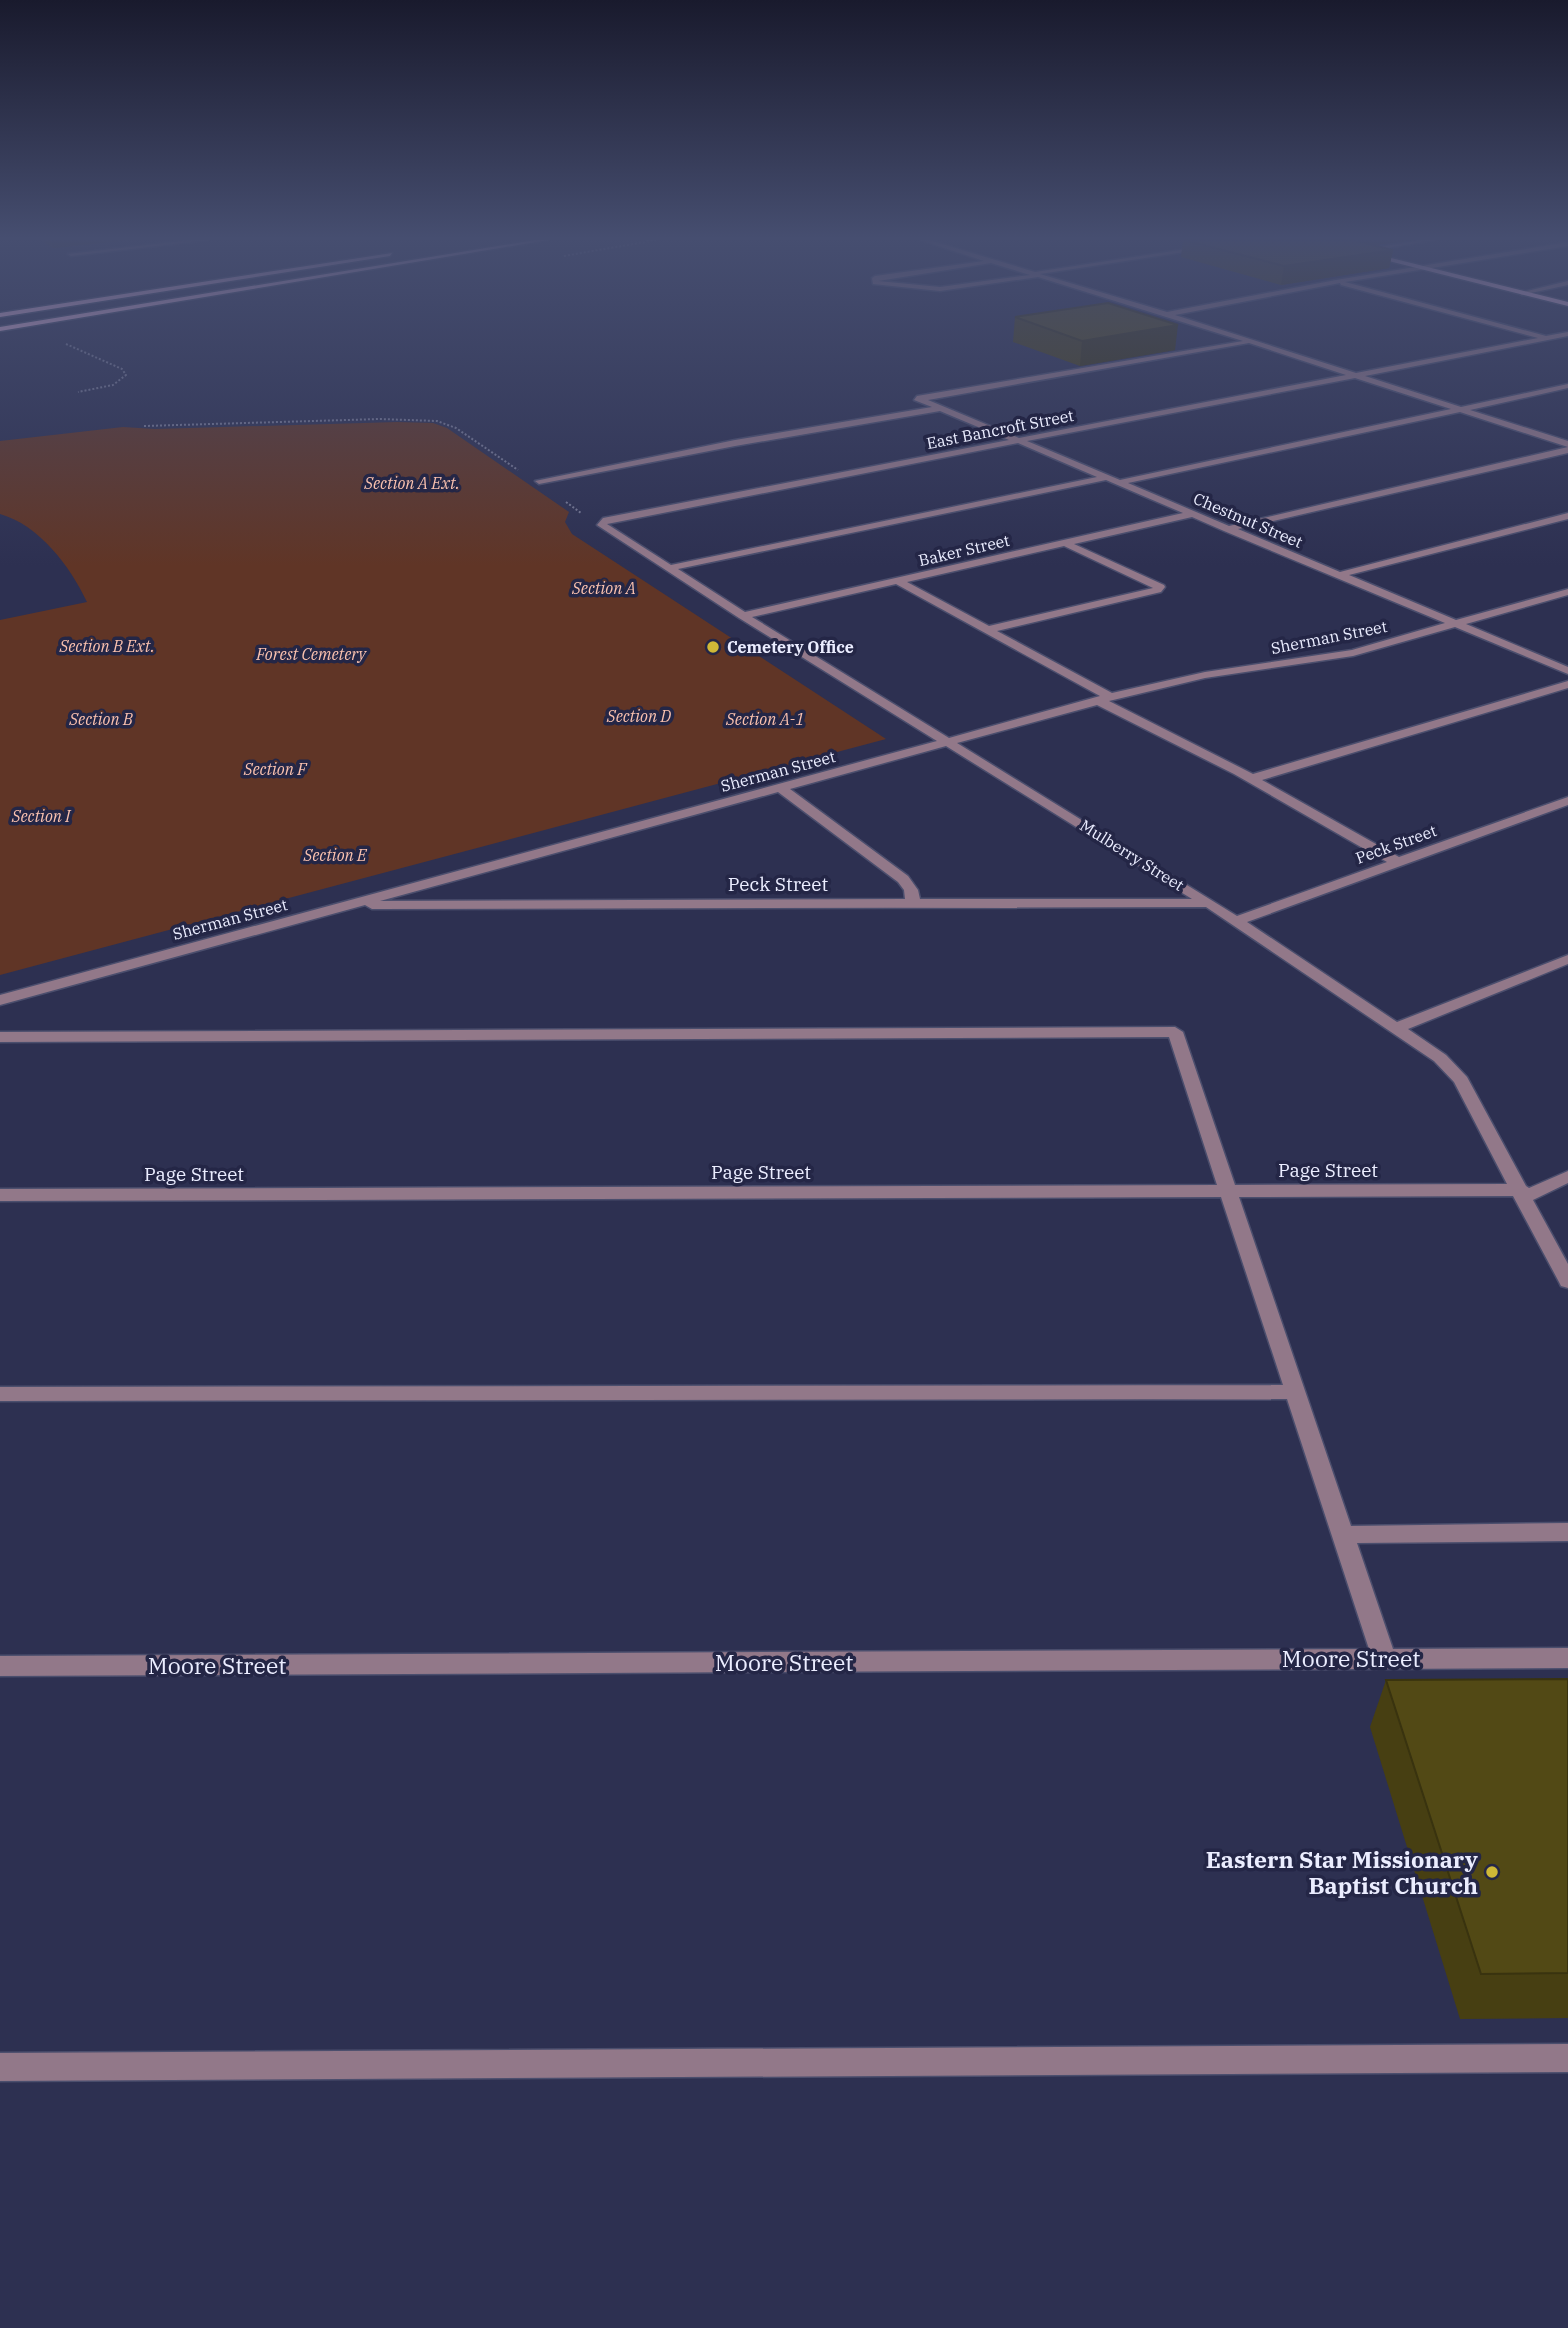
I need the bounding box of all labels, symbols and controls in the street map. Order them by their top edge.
street label: East Bancroft Street [925,405,1076,453]
park label: Section A Ext. [363,473,460,493]
street label: Chestnut Street [1190,488,1306,552]
street label: Baker Street [916,530,1012,570]
park label: Section A [571,578,636,598]
street label: Sherman Street [1269,616,1389,658]
park label: Section B Ext. [58,636,155,656]
place label: Cemetery Office [727,637,854,657]
marker: Cemetery Office [705,639,721,655]
park label: Forest Cemetery [255,644,368,664]
park label: Section D [606,706,672,726]
park label: Section B [68,709,133,729]
park label: Section A-1 [725,709,804,729]
street label: Sherman Street [718,746,838,796]
park label: Section F [243,759,308,779]
park label: Section I [11,806,72,826]
street label: Mulberry Street [1076,815,1188,895]
street label: Peck Street [1353,820,1439,868]
park label: Section E [302,845,368,865]
street label: Peck Street [728,872,828,896]
street label: Sherman Street [170,894,290,944]
street label: Page Street [1278,1158,1378,1182]
street label: Page Street [711,1160,811,1184]
street label: Page Street [144,1162,244,1186]
street label: Moore Street [1282,1643,1420,1673]
street label: Moore Street [715,1647,853,1677]
street label: Moore Street [148,1650,286,1680]
place label: Eastern Star Missionary Baptist Church [1206,1844,1478,1900]
marker: Eastern Star Missionary Baptist Church [1484,1864,1500,1880]

